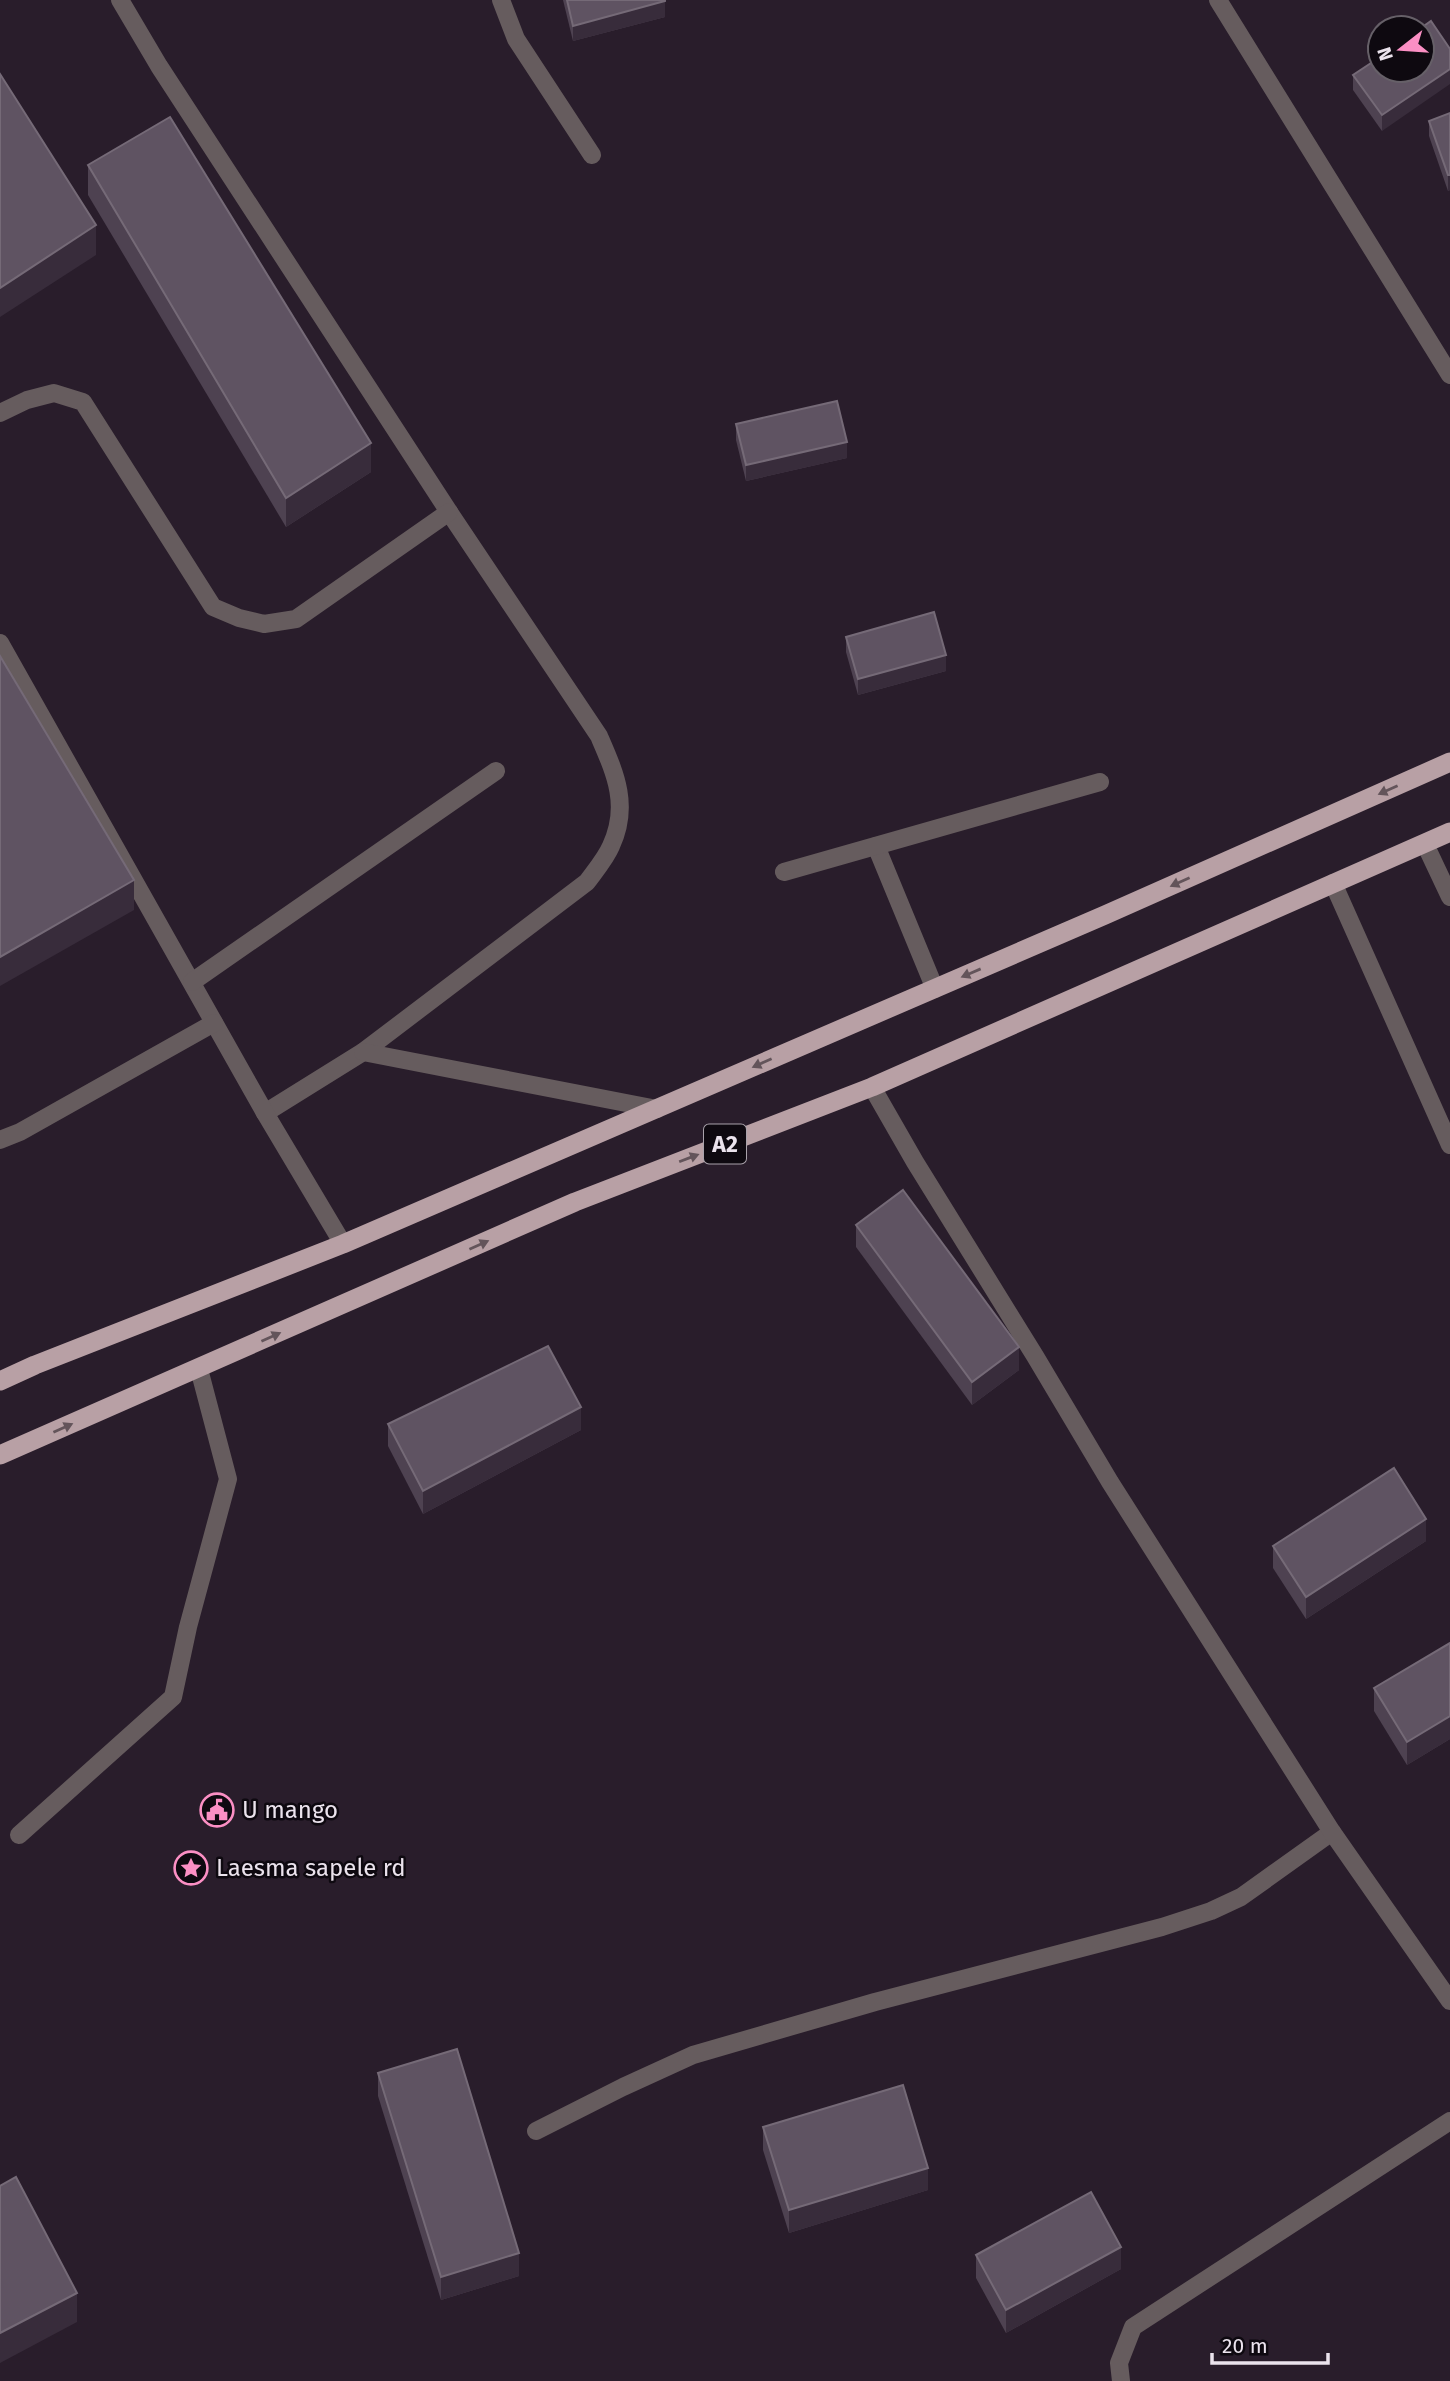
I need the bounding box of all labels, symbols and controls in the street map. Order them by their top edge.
north arrow [1366,14,1436,84]
text: N [1372,44,1398,63]
one-way arrow [1377,785,1398,796]
one-way arrow [1169,877,1190,888]
one-way arrow [961,968,982,979]
one-way arrow [752,1058,773,1069]
road number: A2 [704,1124,746,1163]
one-way arrow [679,1152,700,1163]
one-way arrow [469,1239,490,1250]
one-way arrow [261,1331,281,1343]
one-way arrow [52,1422,73,1433]
public building icon: U mango [198,1791,236,1829]
place label: U mango [242,1796,338,1824]
place icon: Laesma sapele rd [172,1849,210,1887]
place label: Laesma sapele rd [216,1854,406,1882]
scale bar [1212,2322,1328,2366]
text: 20 m [1222,2333,1268,2359]

